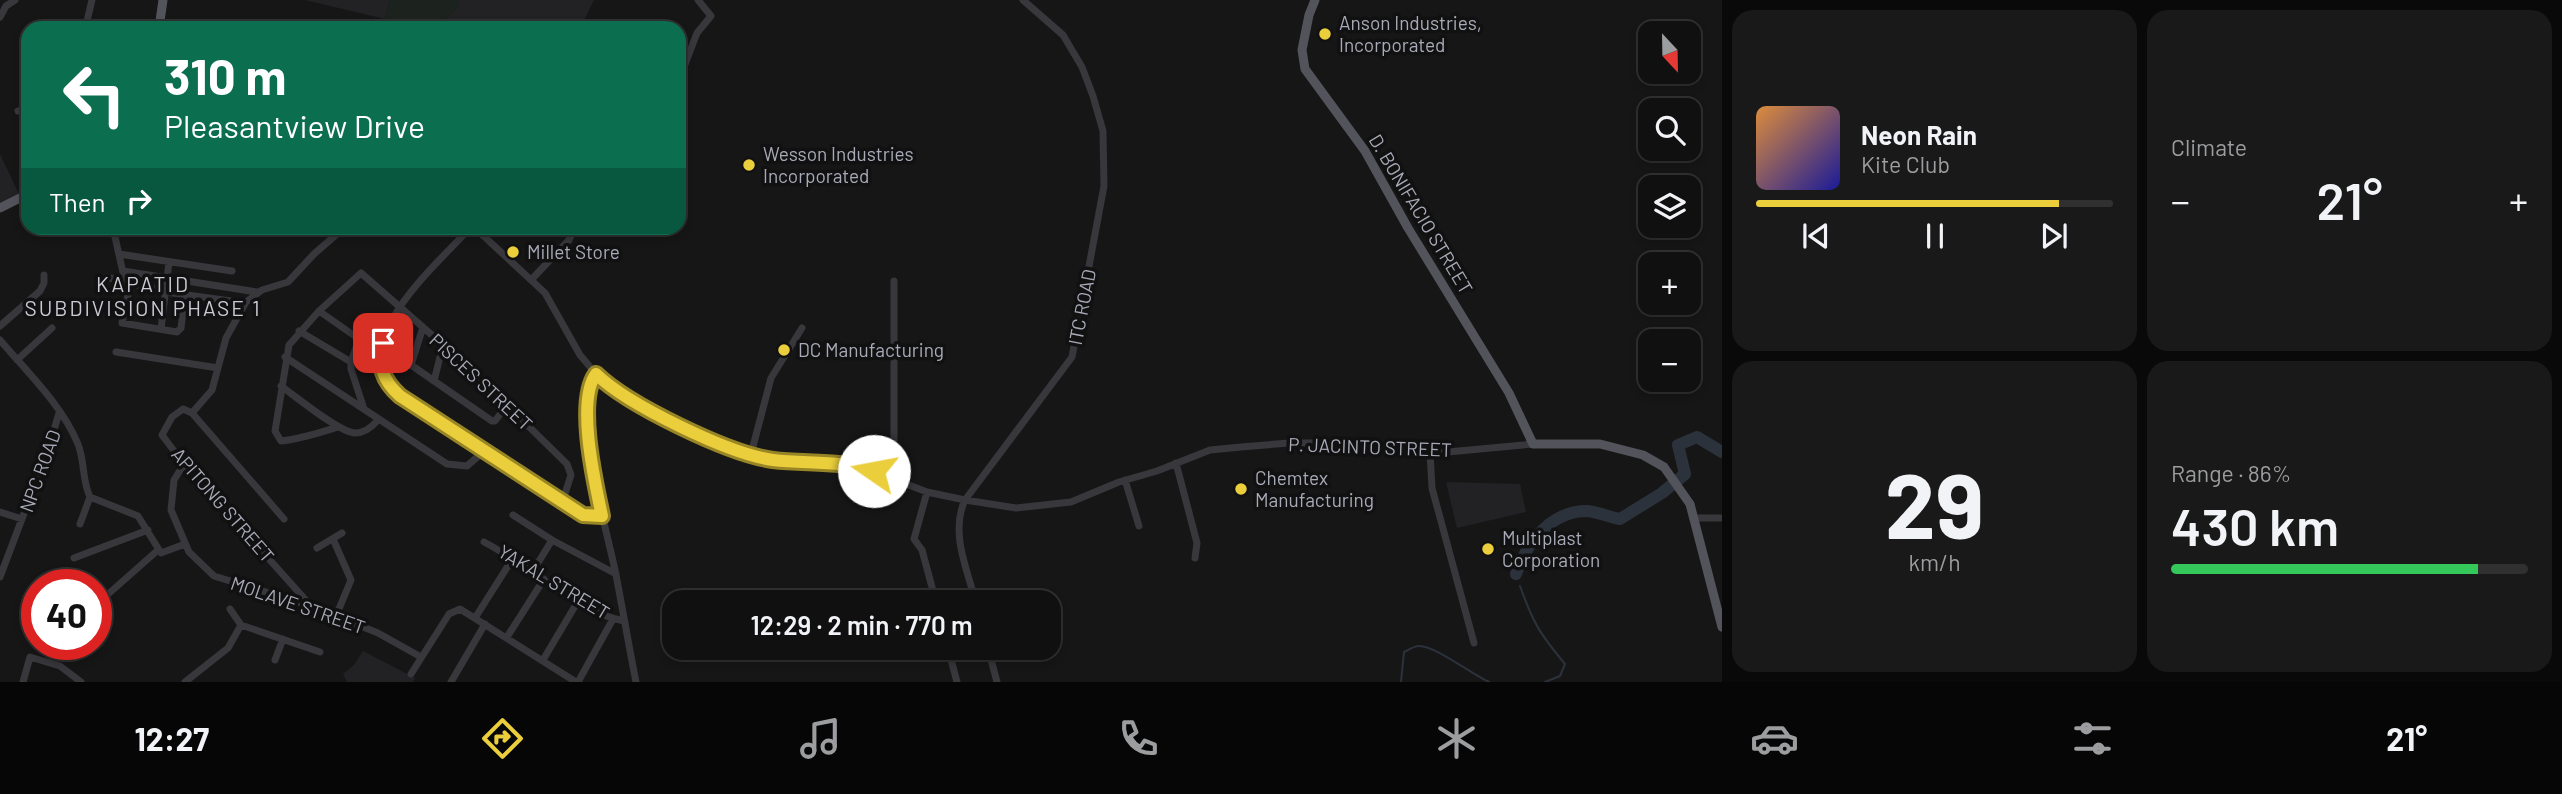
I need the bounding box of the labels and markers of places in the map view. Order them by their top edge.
place label: Anson Industries, Incorporated [1339,11,1482,56]
marker: Anson Industries, Incorporated [1317,26,1333,42]
place label: Wesson Industries Incorporated [763,142,914,187]
marker: Wesson Industries Incorporated [741,157,757,173]
place label: Millet Store [527,240,620,263]
marker: Millet Store [505,244,521,260]
pin [353,313,413,373]
place label: DC Manufacturing [798,338,944,361]
marker: DC Manufacturing [776,342,792,358]
place label: Chemtex Manufacturing [1255,466,1374,511]
marker: Chemtex Manufacturing [1233,481,1249,497]
place label: Multiplast Corporation [1502,526,1600,571]
marker: Multiplast Corporation [1480,541,1496,557]

